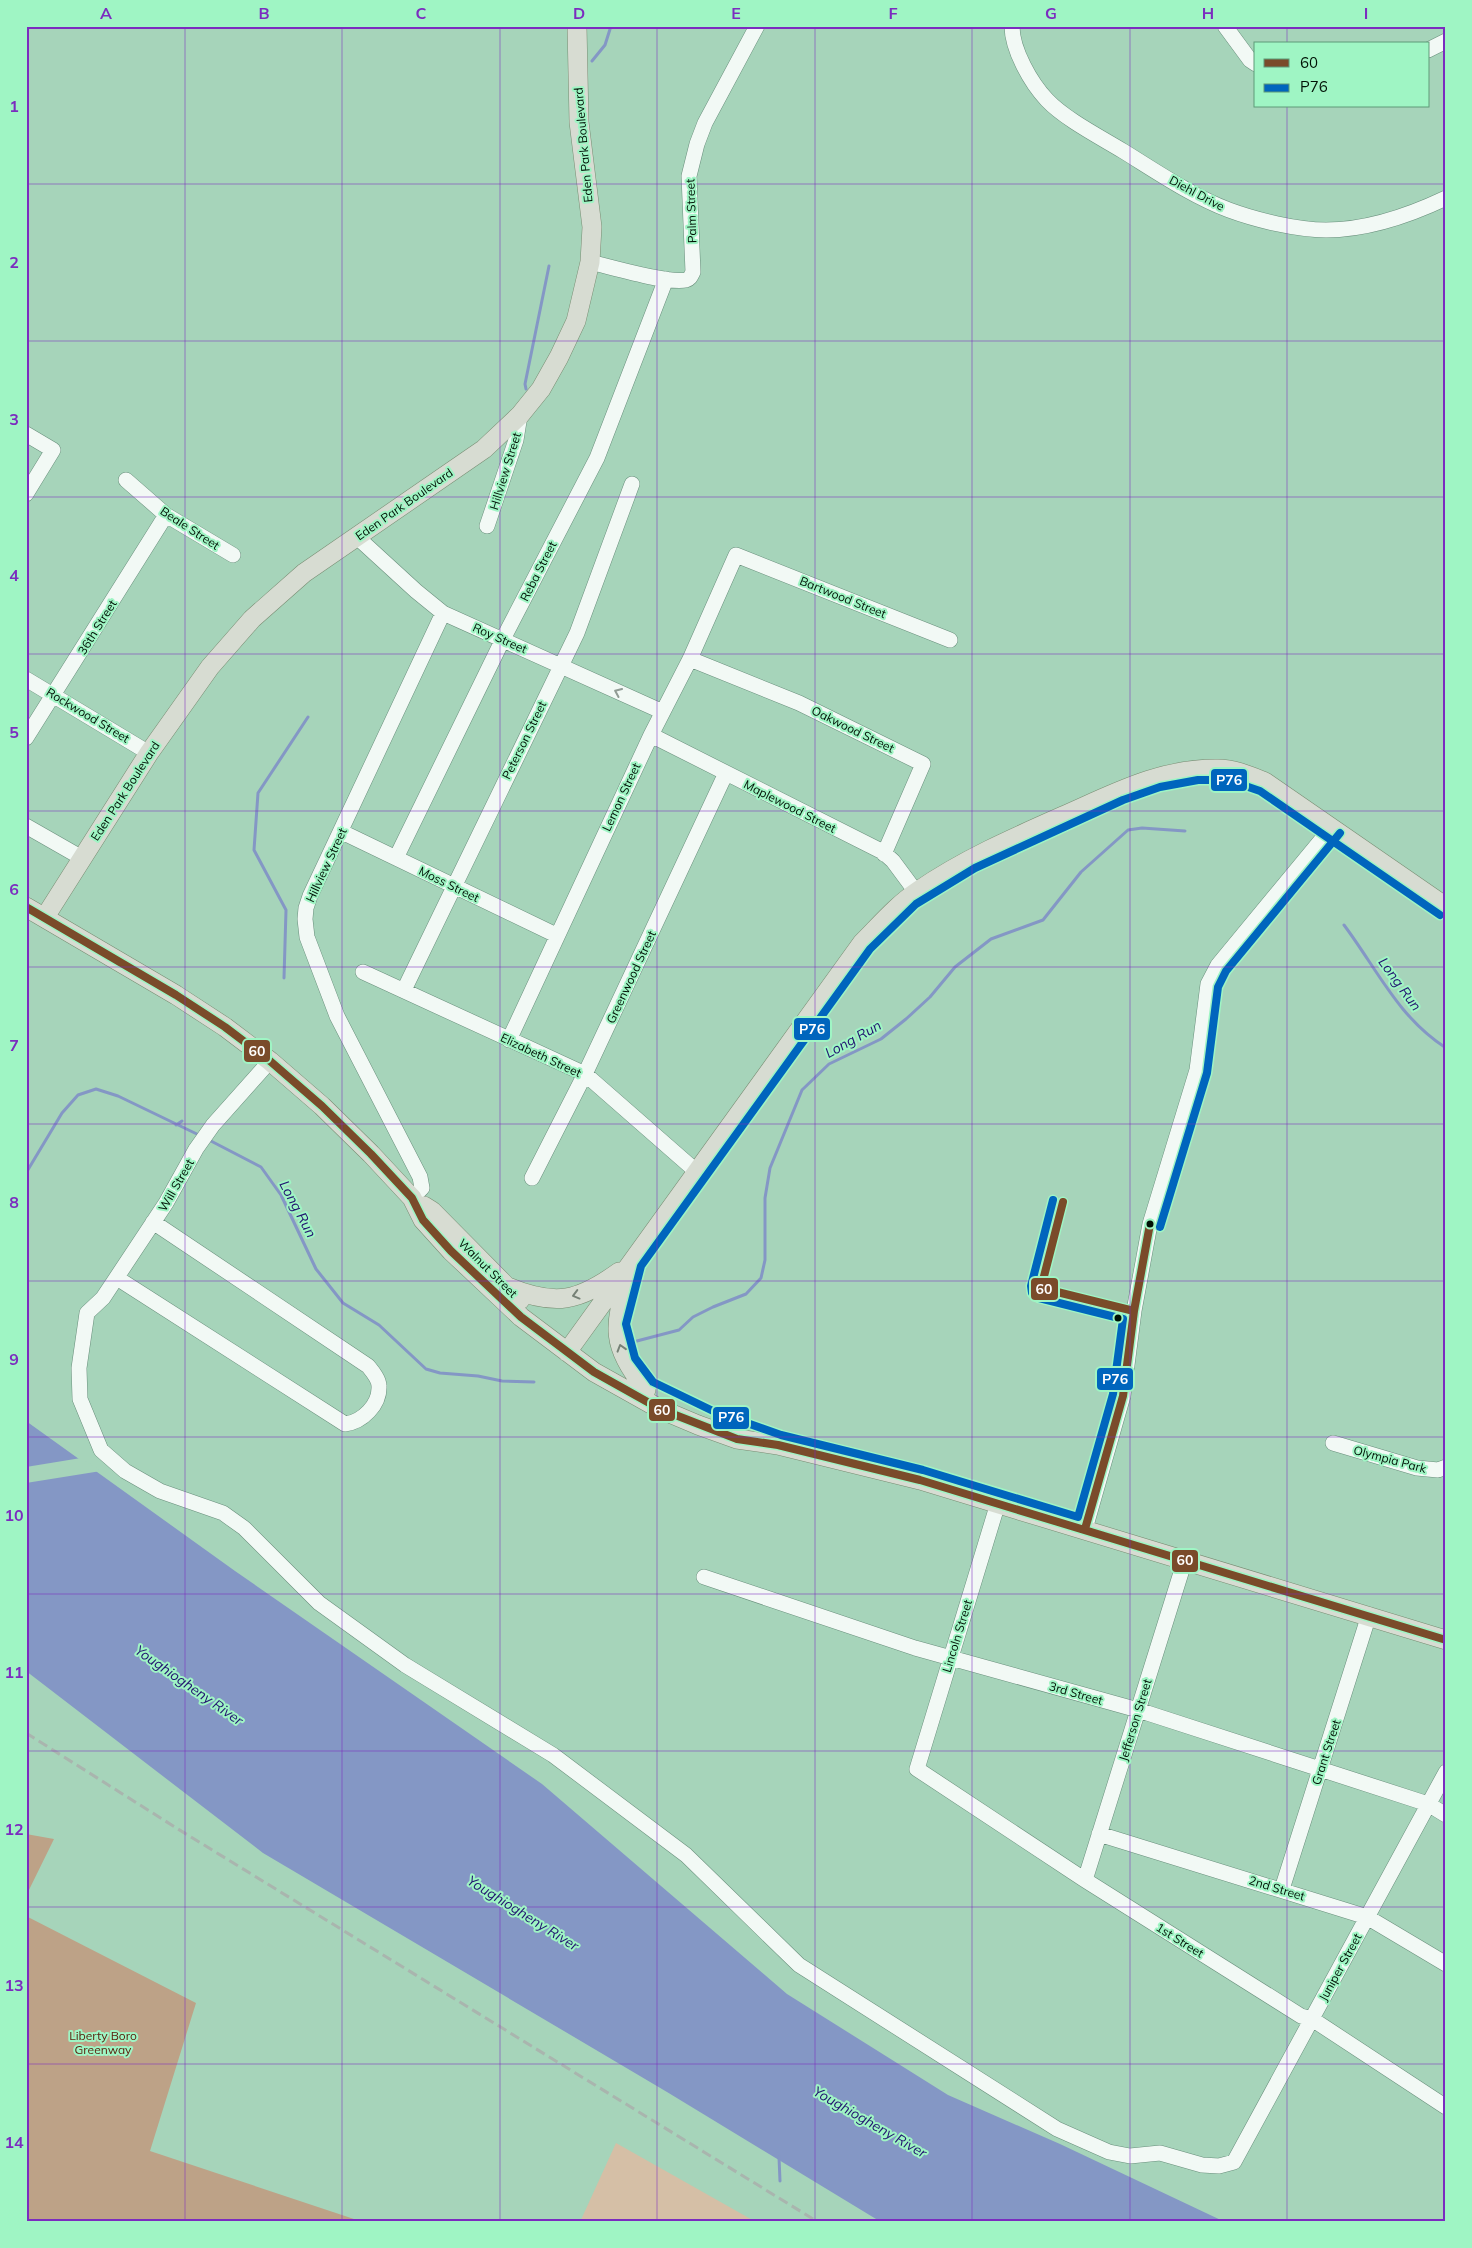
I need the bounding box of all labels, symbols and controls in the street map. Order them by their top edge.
text: A [100,3,112,23]
text: B [258,3,270,23]
text: C [416,3,427,23]
text: D [573,3,585,23]
text: E [731,3,741,23]
text: F [888,3,898,23]
text: G [1045,3,1057,23]
text: H [1202,3,1214,23]
text: I [1364,3,1368,23]
legend [1254,42,1430,108]
text: 60 [1300,53,1318,72]
text: P76 [1300,77,1328,96]
street label: Eden Park Boulevard [570,87,596,203]
text: 1 [9,96,19,116]
street label: Diehl Drive [1167,172,1227,214]
street label: Palm Street [682,179,700,243]
text: 2 [9,252,19,272]
text: 3 [9,409,19,429]
street label: Hillview Street [486,430,524,512]
street label: Eden Park Boulevard [352,465,456,543]
street label: Beale Street [158,503,222,553]
street label: Reba Street [516,538,560,604]
text: 4 [9,565,19,585]
street label: Bartwood Street [798,573,888,621]
street label: 36th Street [74,597,120,657]
street label: Roy Street [471,619,529,657]
street label: Rockwood Street [44,684,132,746]
one-way arrow [614,688,623,699]
street label: Peterson Street [499,698,549,782]
street label: Oakwood Street [809,703,897,755]
text: 5 [9,722,19,742]
street label: Eden Park Boulevard [87,738,163,844]
street label: Lemon Street [599,760,643,834]
line badge: P76 [1210,768,1248,792]
text: P76 [1216,771,1242,789]
street label: Maplewood Street [741,776,839,836]
street label: Hillview Street [302,825,350,905]
street label: Moss Street [416,863,482,905]
text: 6 [9,879,19,899]
street label: Greenwood Street [603,928,659,1026]
water label: Long Run [1375,954,1425,1014]
water label: Long Run [822,1016,884,1062]
line badge: P76 [793,1017,831,1041]
text: P76 [799,1020,825,1038]
street label: Elizabeth Street [498,1030,584,1080]
text: 7 [9,1035,19,1055]
line badge: 60 [243,1039,271,1063]
text: 60 [249,1042,265,1060]
street label: Will Street [155,1156,197,1214]
water label: Long Run [276,1177,320,1241]
text: 8 [9,1192,19,1212]
unlabelled marker [1145,1219,1155,1229]
street label: Walnut Street [455,1235,521,1301]
line badge: 60 [1030,1277,1059,1301]
text: 60 [1036,1280,1052,1298]
one-way arrow [572,1290,581,1300]
unlabelled marker [1113,1313,1123,1323]
one-way arrow [617,1345,627,1353]
text: 9 [9,1349,19,1369]
line badge: P76 [1096,1367,1134,1391]
text: P76 [1102,1370,1128,1388]
line badge: 60 [648,1398,676,1422]
text: 60 [654,1401,670,1419]
line badge: P76 [712,1406,750,1430]
text: P76 [718,1408,744,1426]
street label: Olympia Park [1352,1442,1429,1476]
text: 10 [4,1505,24,1525]
line badge: 60 [1171,1549,1199,1573]
text: 60 [1177,1551,1193,1569]
street label: Lincoln Street [939,1598,975,1674]
water label: Youghiogheny River [131,1641,247,1730]
text: 11 [4,1662,24,1682]
street label: Jefferson Street [1115,1677,1155,1763]
street label: 3rd Street [1047,1678,1105,1708]
street label: Grant Street [1308,1717,1344,1787]
text: 12 [4,1819,24,1839]
water label: Youghiogheny River [464,1871,583,1955]
street label: 2nd Street [1247,1872,1307,1904]
street label: 1st Street [1153,1919,1207,1961]
street label: Juniper Street [1315,1930,1365,2004]
text: 13 [4,1975,24,1995]
park label: Liberty Boro Greenway [69,2028,137,2057]
water label: Youghiogheny River [810,2082,931,2162]
text: 14 [4,2132,24,2152]

